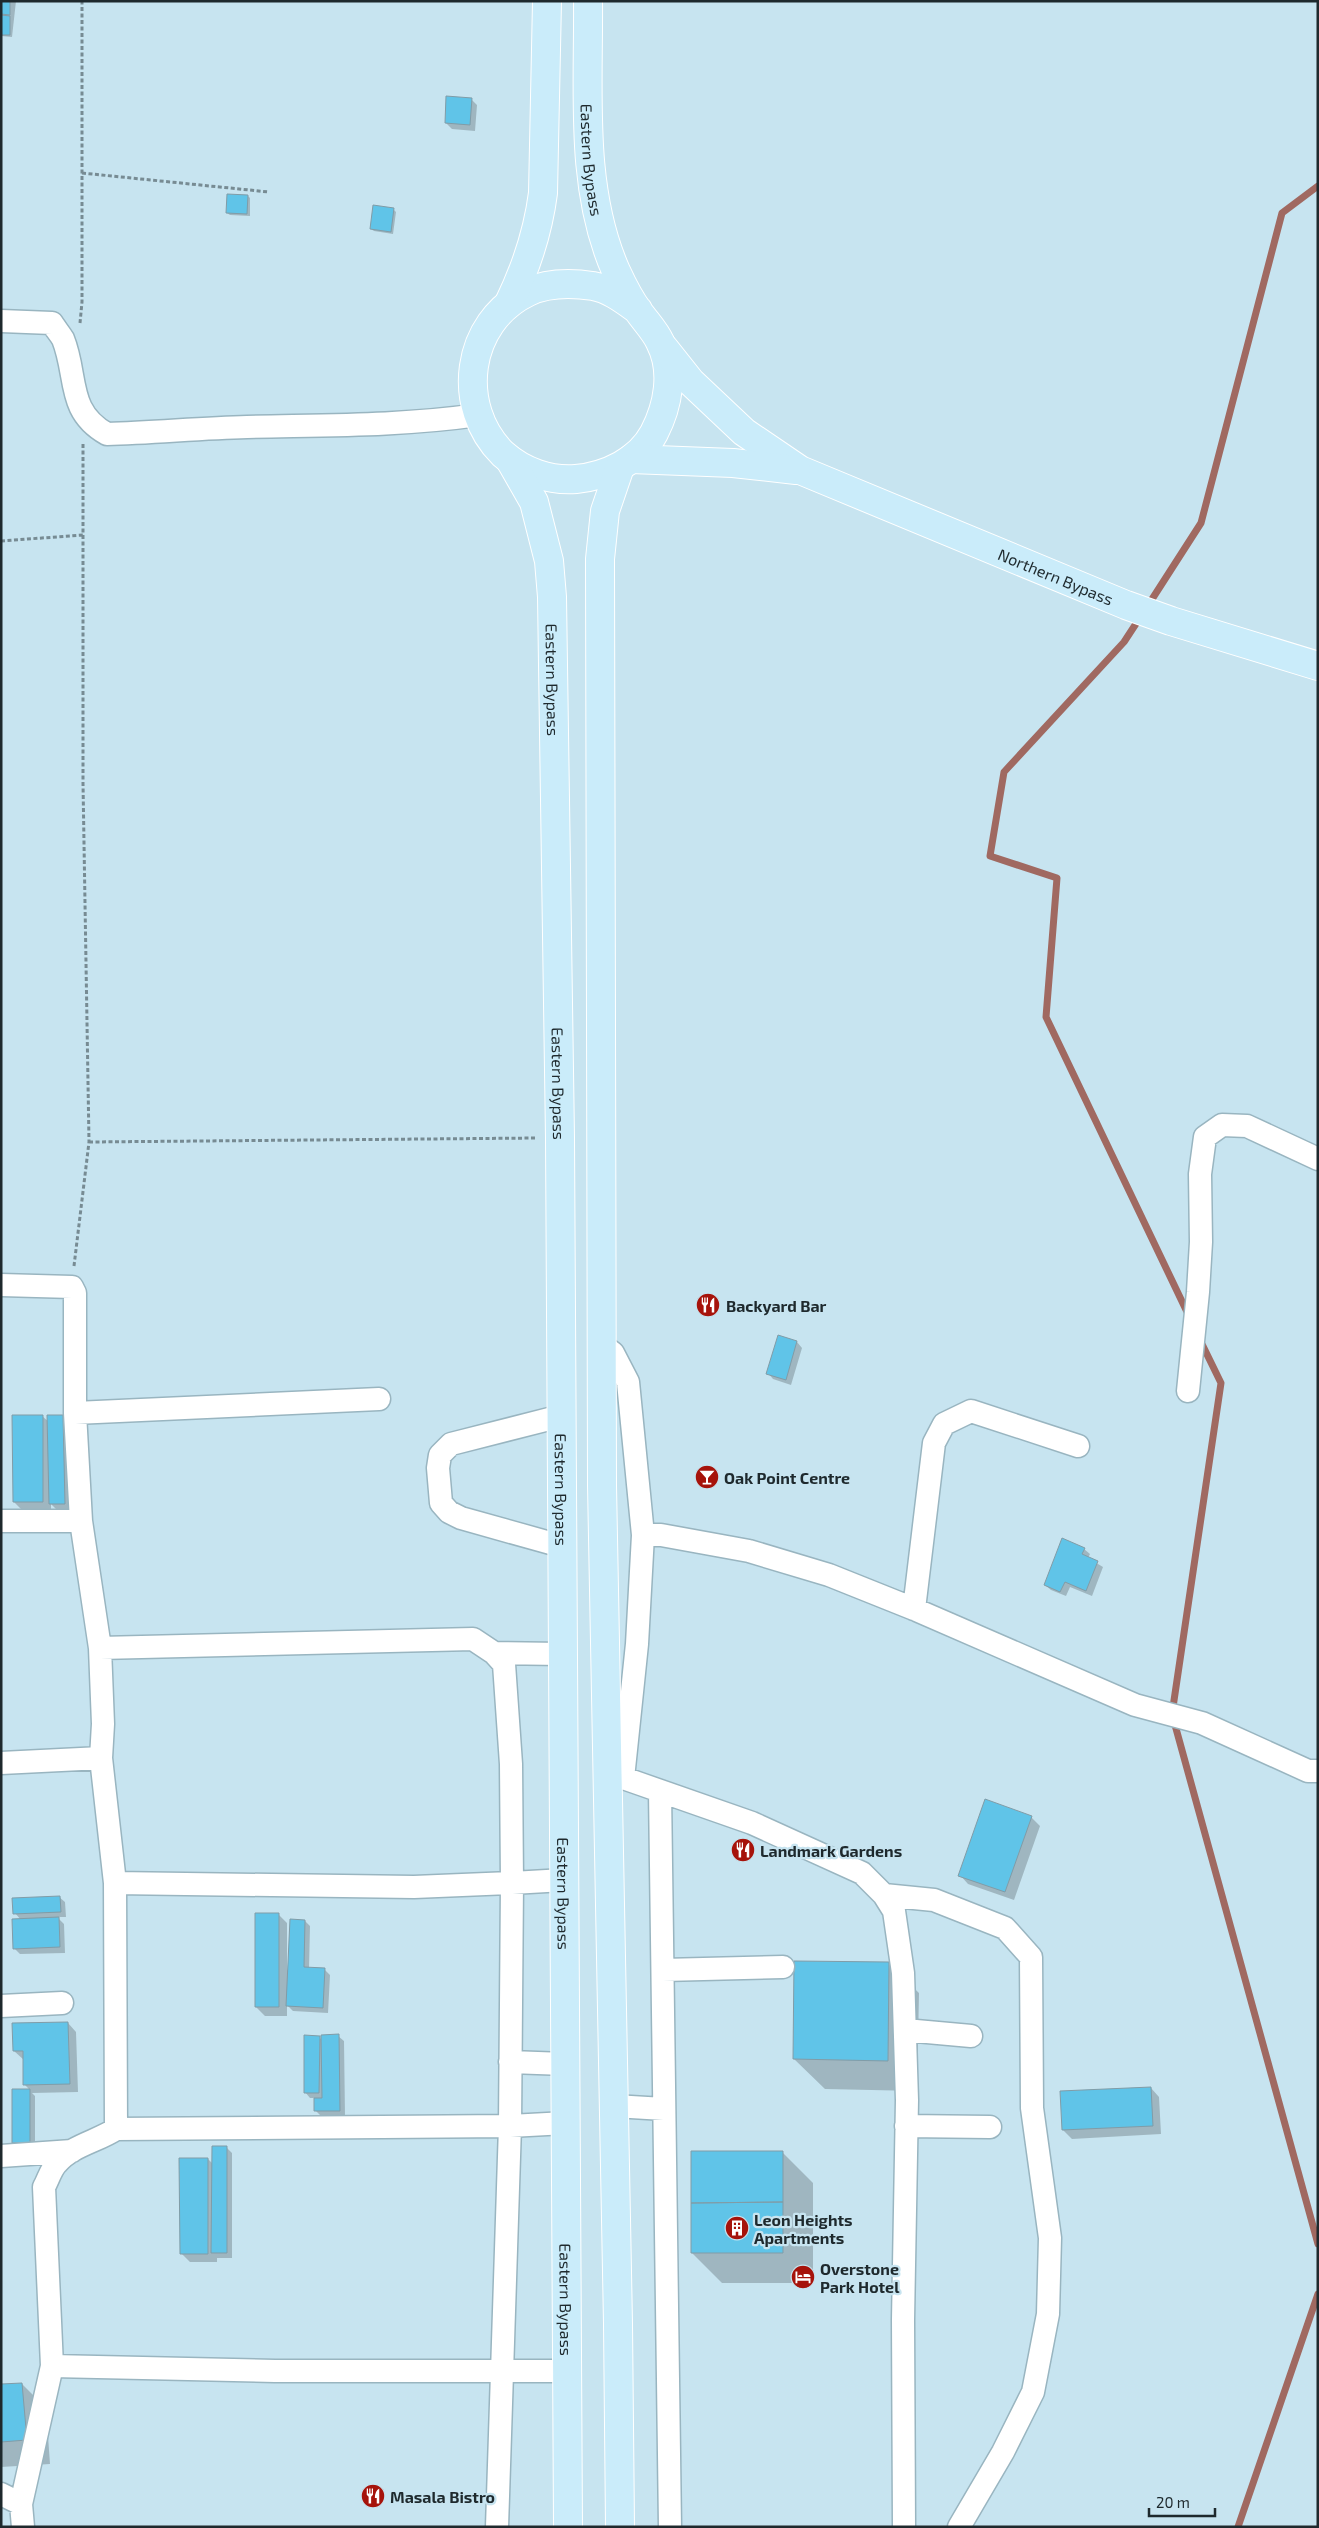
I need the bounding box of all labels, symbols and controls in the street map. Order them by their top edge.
street label: Eastern Bypass [578,104,607,218]
street label: Northern Bypass [996,544,1116,608]
street label: Eastern Bypass [543,623,564,736]
street label: Eastern Bypass [549,1027,570,1140]
restaurant icon: Backyard Bar [695,1292,721,1318]
place label: Backyard Bar [726,1296,827,1316]
street label: Eastern Bypass [552,1433,572,1546]
bar icon: Oak Point Centre [694,1464,720,1490]
place label: Oak Point Centre [724,1468,850,1487]
street label: Eastern Bypass [555,1837,574,1950]
restaurant icon: Landmark Gardens [730,1837,756,1863]
place label: Landmark Gardens [760,1841,902,1860]
place label: Leon Heights Apartments [754,2210,853,2247]
building icon: Leon Heights Apartments [724,2215,750,2241]
street label: Eastern Bypass [557,2243,577,2356]
place label: Overstone Park Hotel [820,2259,900,2296]
hotel icon: Overstone Park Hotel [790,2264,816,2290]
restaurant icon: Masala Bistro [360,2483,386,2509]
scale bar [1149,2486,1215,2518]
place label: Masala Bistro [390,2487,495,2506]
text: 20 m [1156,2493,1190,2511]

